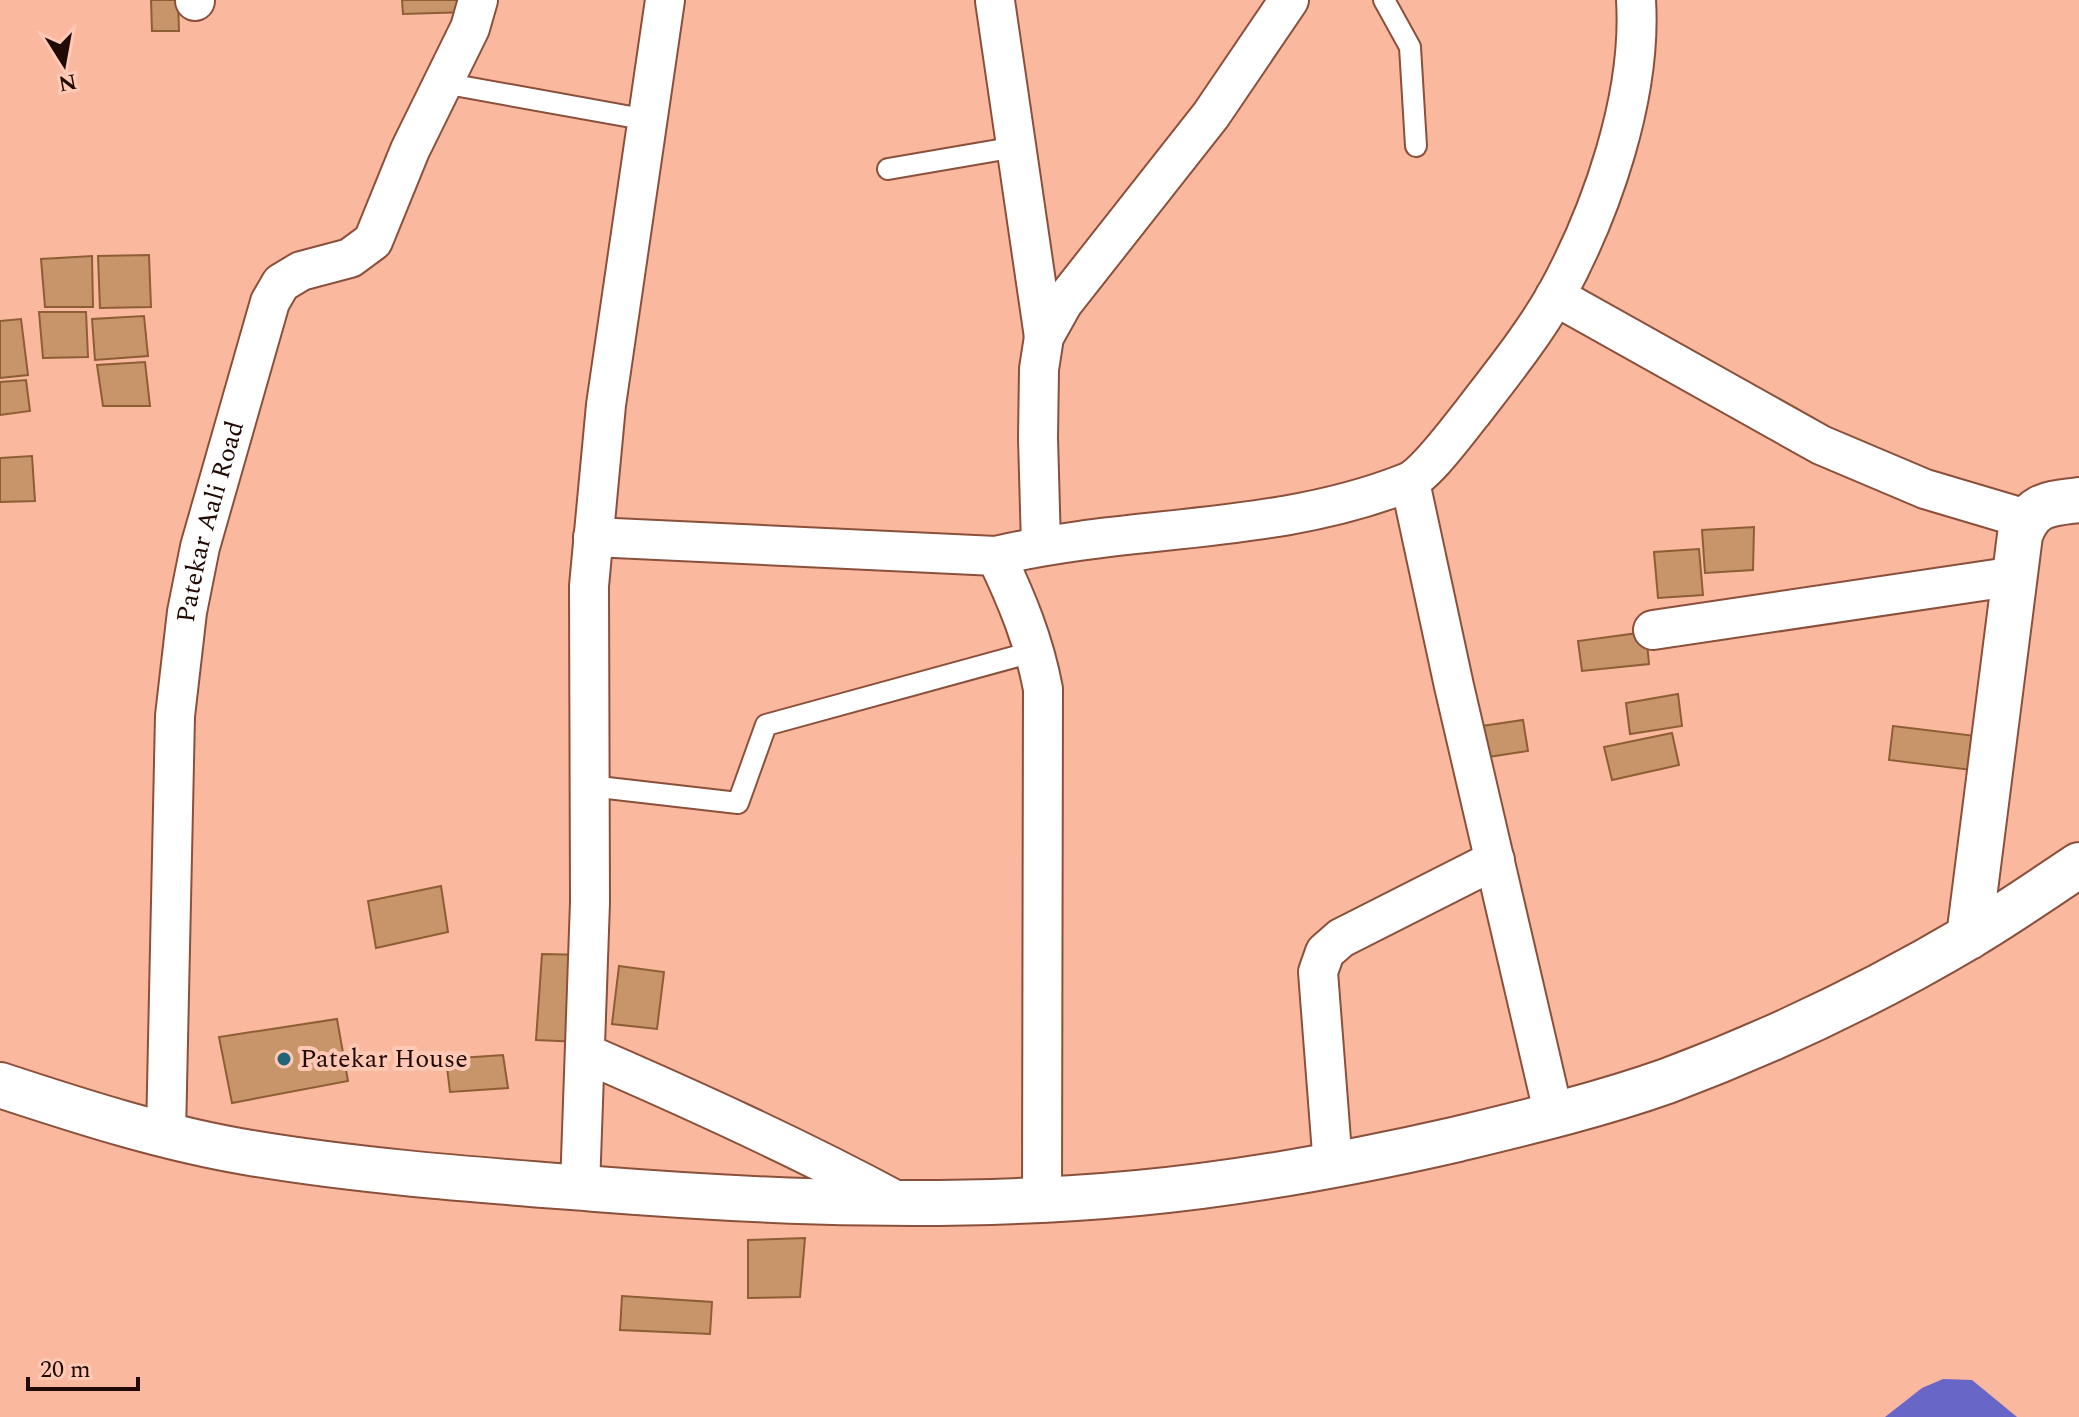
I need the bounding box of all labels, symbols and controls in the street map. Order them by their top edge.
north arrow [24,24,104,104]
text: N [56,64,79,100]
street label: Patekar Aali Road [166,416,255,625]
place label: Patekar House [300,1039,468,1079]
marker: Patekar House [275,1050,293,1068]
scale bar [28,1341,138,1391]
text: 20 m [40,1352,91,1388]

